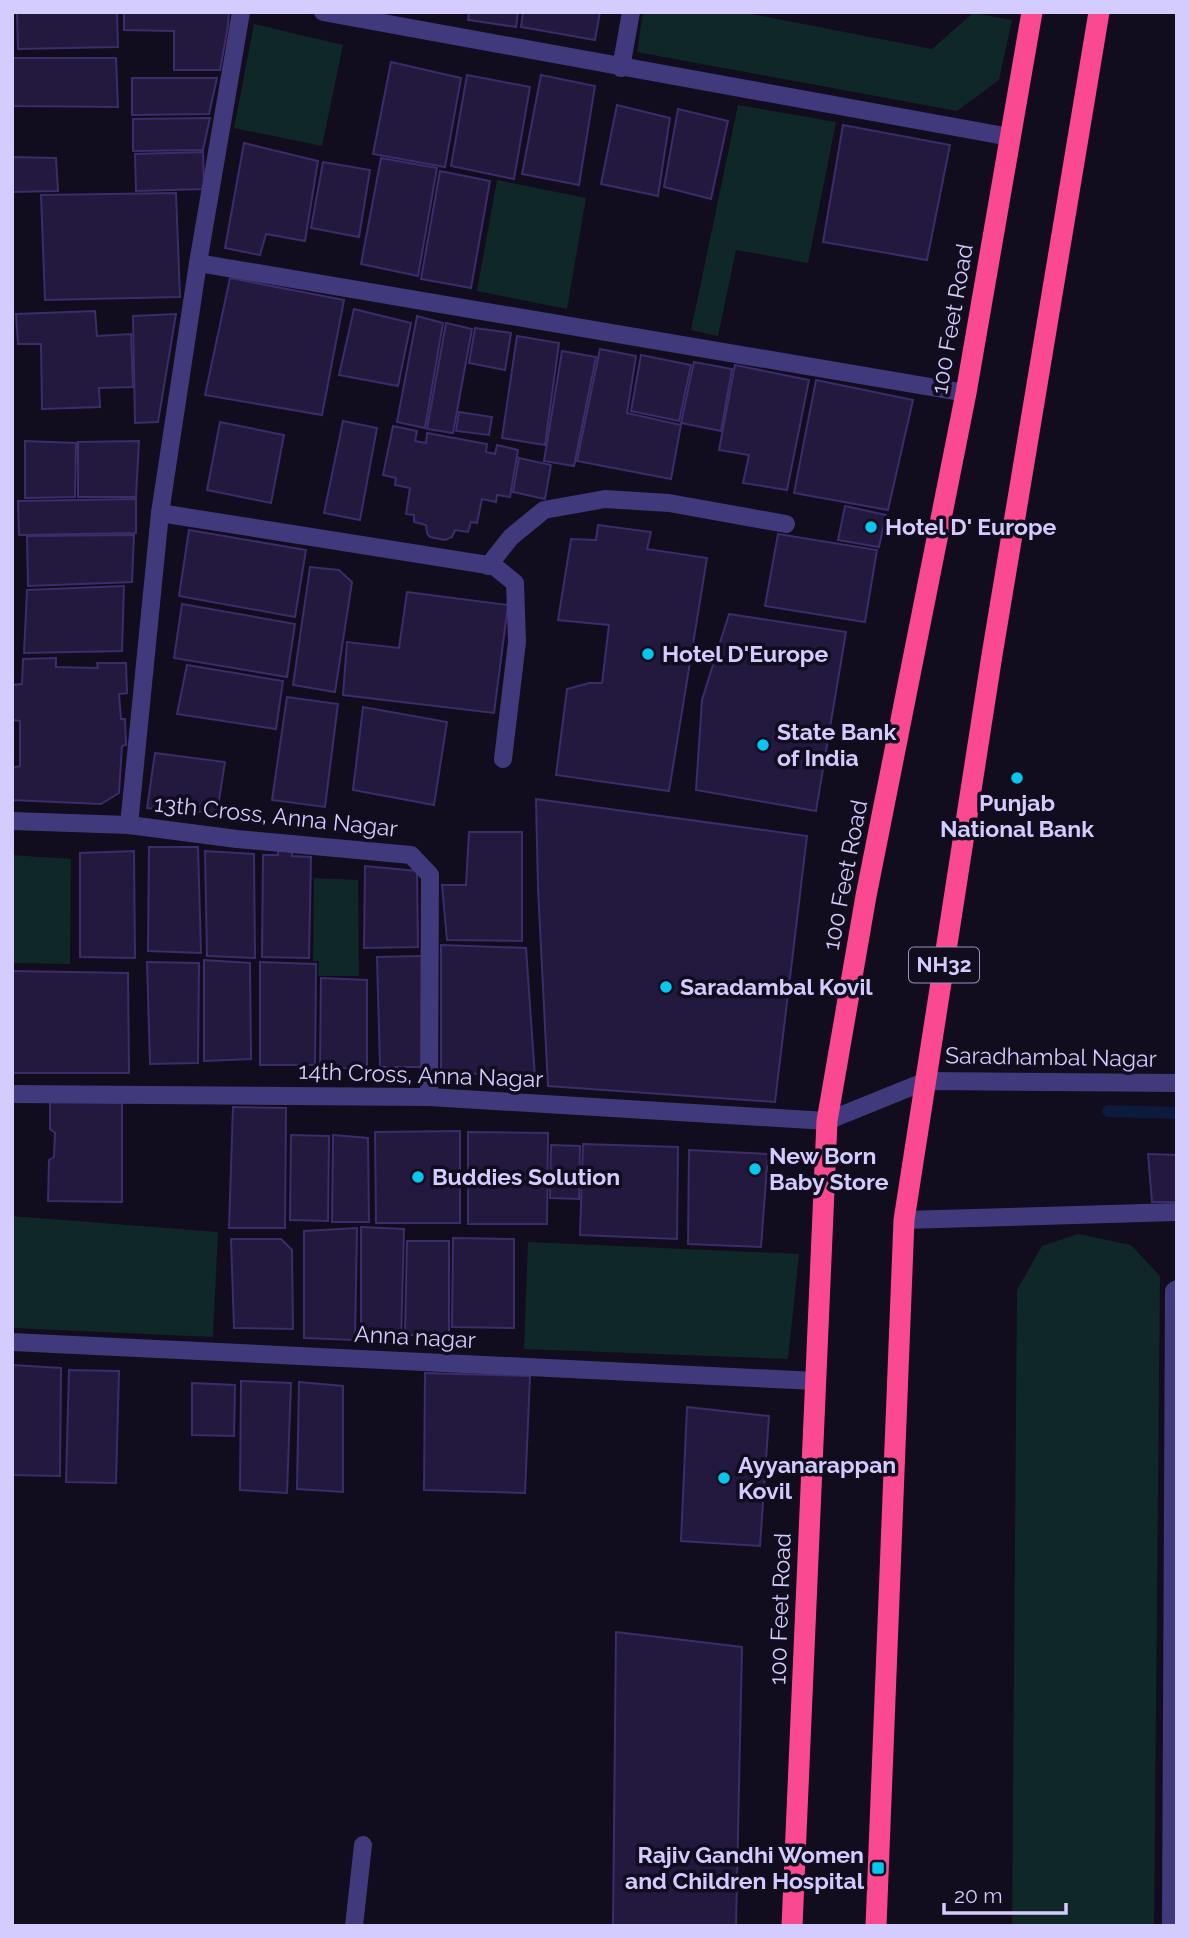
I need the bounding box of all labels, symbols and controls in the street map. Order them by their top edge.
street label: 100 Feet Road [925,242,978,396]
place label: Hotel D' Europe [885,513,1057,540]
marker: Hotel D' Europe [863,519,879,535]
place label: Hotel D'Europe [662,640,828,667]
marker: Hotel D'Europe [640,646,656,662]
place label: State Bank of India [777,718,896,771]
marker: State Bank of India [755,737,771,753]
marker: Punjab National Bank [1009,770,1025,786]
street label: 13th Cross, Anna Nagar [153,789,399,842]
place label: Punjab National Bank [940,789,1094,842]
street label: 100 Feet Road [817,798,872,952]
road number: NH32 [909,948,979,982]
place label: Saradambal Kovil [680,973,873,1000]
marker: Saradambal Kovil [658,979,674,995]
street label: Saradhambal Nagar [945,1041,1157,1072]
street label: 14th Cross, Anna Nagar [298,1057,544,1092]
place label: New Born Baby Store [769,1142,889,1195]
marker: New Born Baby Store [747,1161,763,1177]
place label: Buddies Solution [432,1163,620,1190]
marker: Buddies Solution [410,1169,426,1185]
street label: Anna nagar [354,1320,476,1353]
place label: Ayyanarappan Kovil [738,1451,896,1504]
marker: Ayyanarappan Kovil [716,1470,732,1486]
street label: 100 Feet Road [763,1532,796,1686]
place label: Rajiv Gandhi Women and Children Hospital [625,1841,865,1894]
marker: Rajiv Gandhi Women and Children Hospital [870,1860,886,1876]
scale bar [944,1871,1066,1915]
text: 20 m [954,1883,1002,1908]

